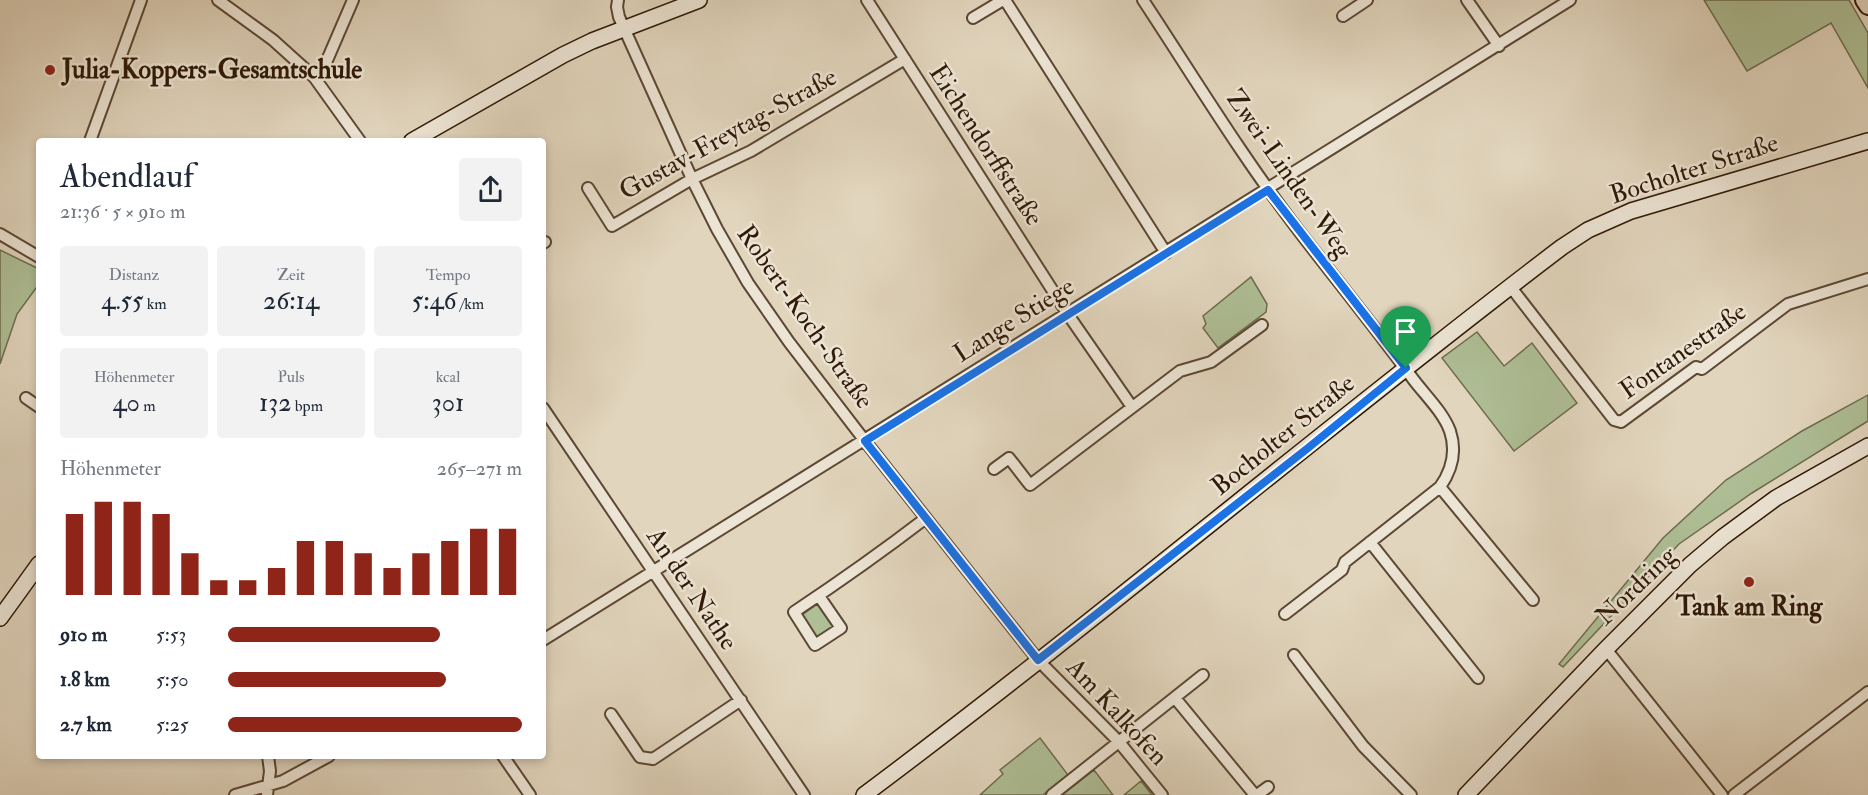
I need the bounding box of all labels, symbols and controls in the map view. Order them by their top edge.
place label: Julia-Koppers-Gesamtschule [60,54,362,87]
street label: Eichendorffstraße [922,58,1050,232]
street label: Gustav-Freytag-Straße [614,61,842,207]
marker: Julia-Koppers-Gesamtschule [43,63,57,77]
street label: Zwei-Linden-Weg [1219,83,1360,266]
street label: Bocholter Straße [1606,127,1782,211]
text: Abendlauf [60,156,194,197]
button: share [459,158,522,221]
text: 21:36 · 5 × 910 m [60,199,186,224]
street label: Robert-Koch-Straße [730,219,880,415]
text: Distanz [109,265,159,285]
text: Zeit [277,265,305,285]
text: Tempo [426,265,470,285]
street label: Lange Stiege [948,270,1080,370]
text: 4.55 [101,285,143,317]
text: 26:14 [263,285,319,317]
text: 5:46 [412,285,457,317]
text: km [143,294,167,314]
text: /km [457,294,484,314]
street label: Fontanestraße [1613,296,1753,406]
pin [1380,306,1431,368]
icon: arrive [1389,315,1422,348]
text: Höhenmeter [94,367,174,387]
text: Puls [277,367,305,387]
text: kcal [436,367,460,387]
street label: Bocholter Straße [1205,367,1361,503]
text: 40 [112,387,140,419]
text: 132 [259,387,291,419]
text: 301 [432,387,464,419]
text: m [140,396,156,416]
text: bpm [291,396,323,416]
text: Höhenmeter [60,456,161,481]
text: 265–271 m [437,456,522,481]
street label: An der Nathe [639,521,745,656]
street label: Nordring [1589,539,1684,632]
marker: Tank am Ring [1742,575,1756,589]
place label: Tank am Ring [1675,591,1823,624]
text: 910 m [60,622,107,647]
text: 5:53 [156,622,186,647]
street label: Am Kalkofen [1059,651,1175,772]
text: 1.8 km [60,667,110,692]
text: 5:50 [156,667,189,692]
text: 2.7 km [60,712,112,737]
text: 5:25 [156,712,189,737]

